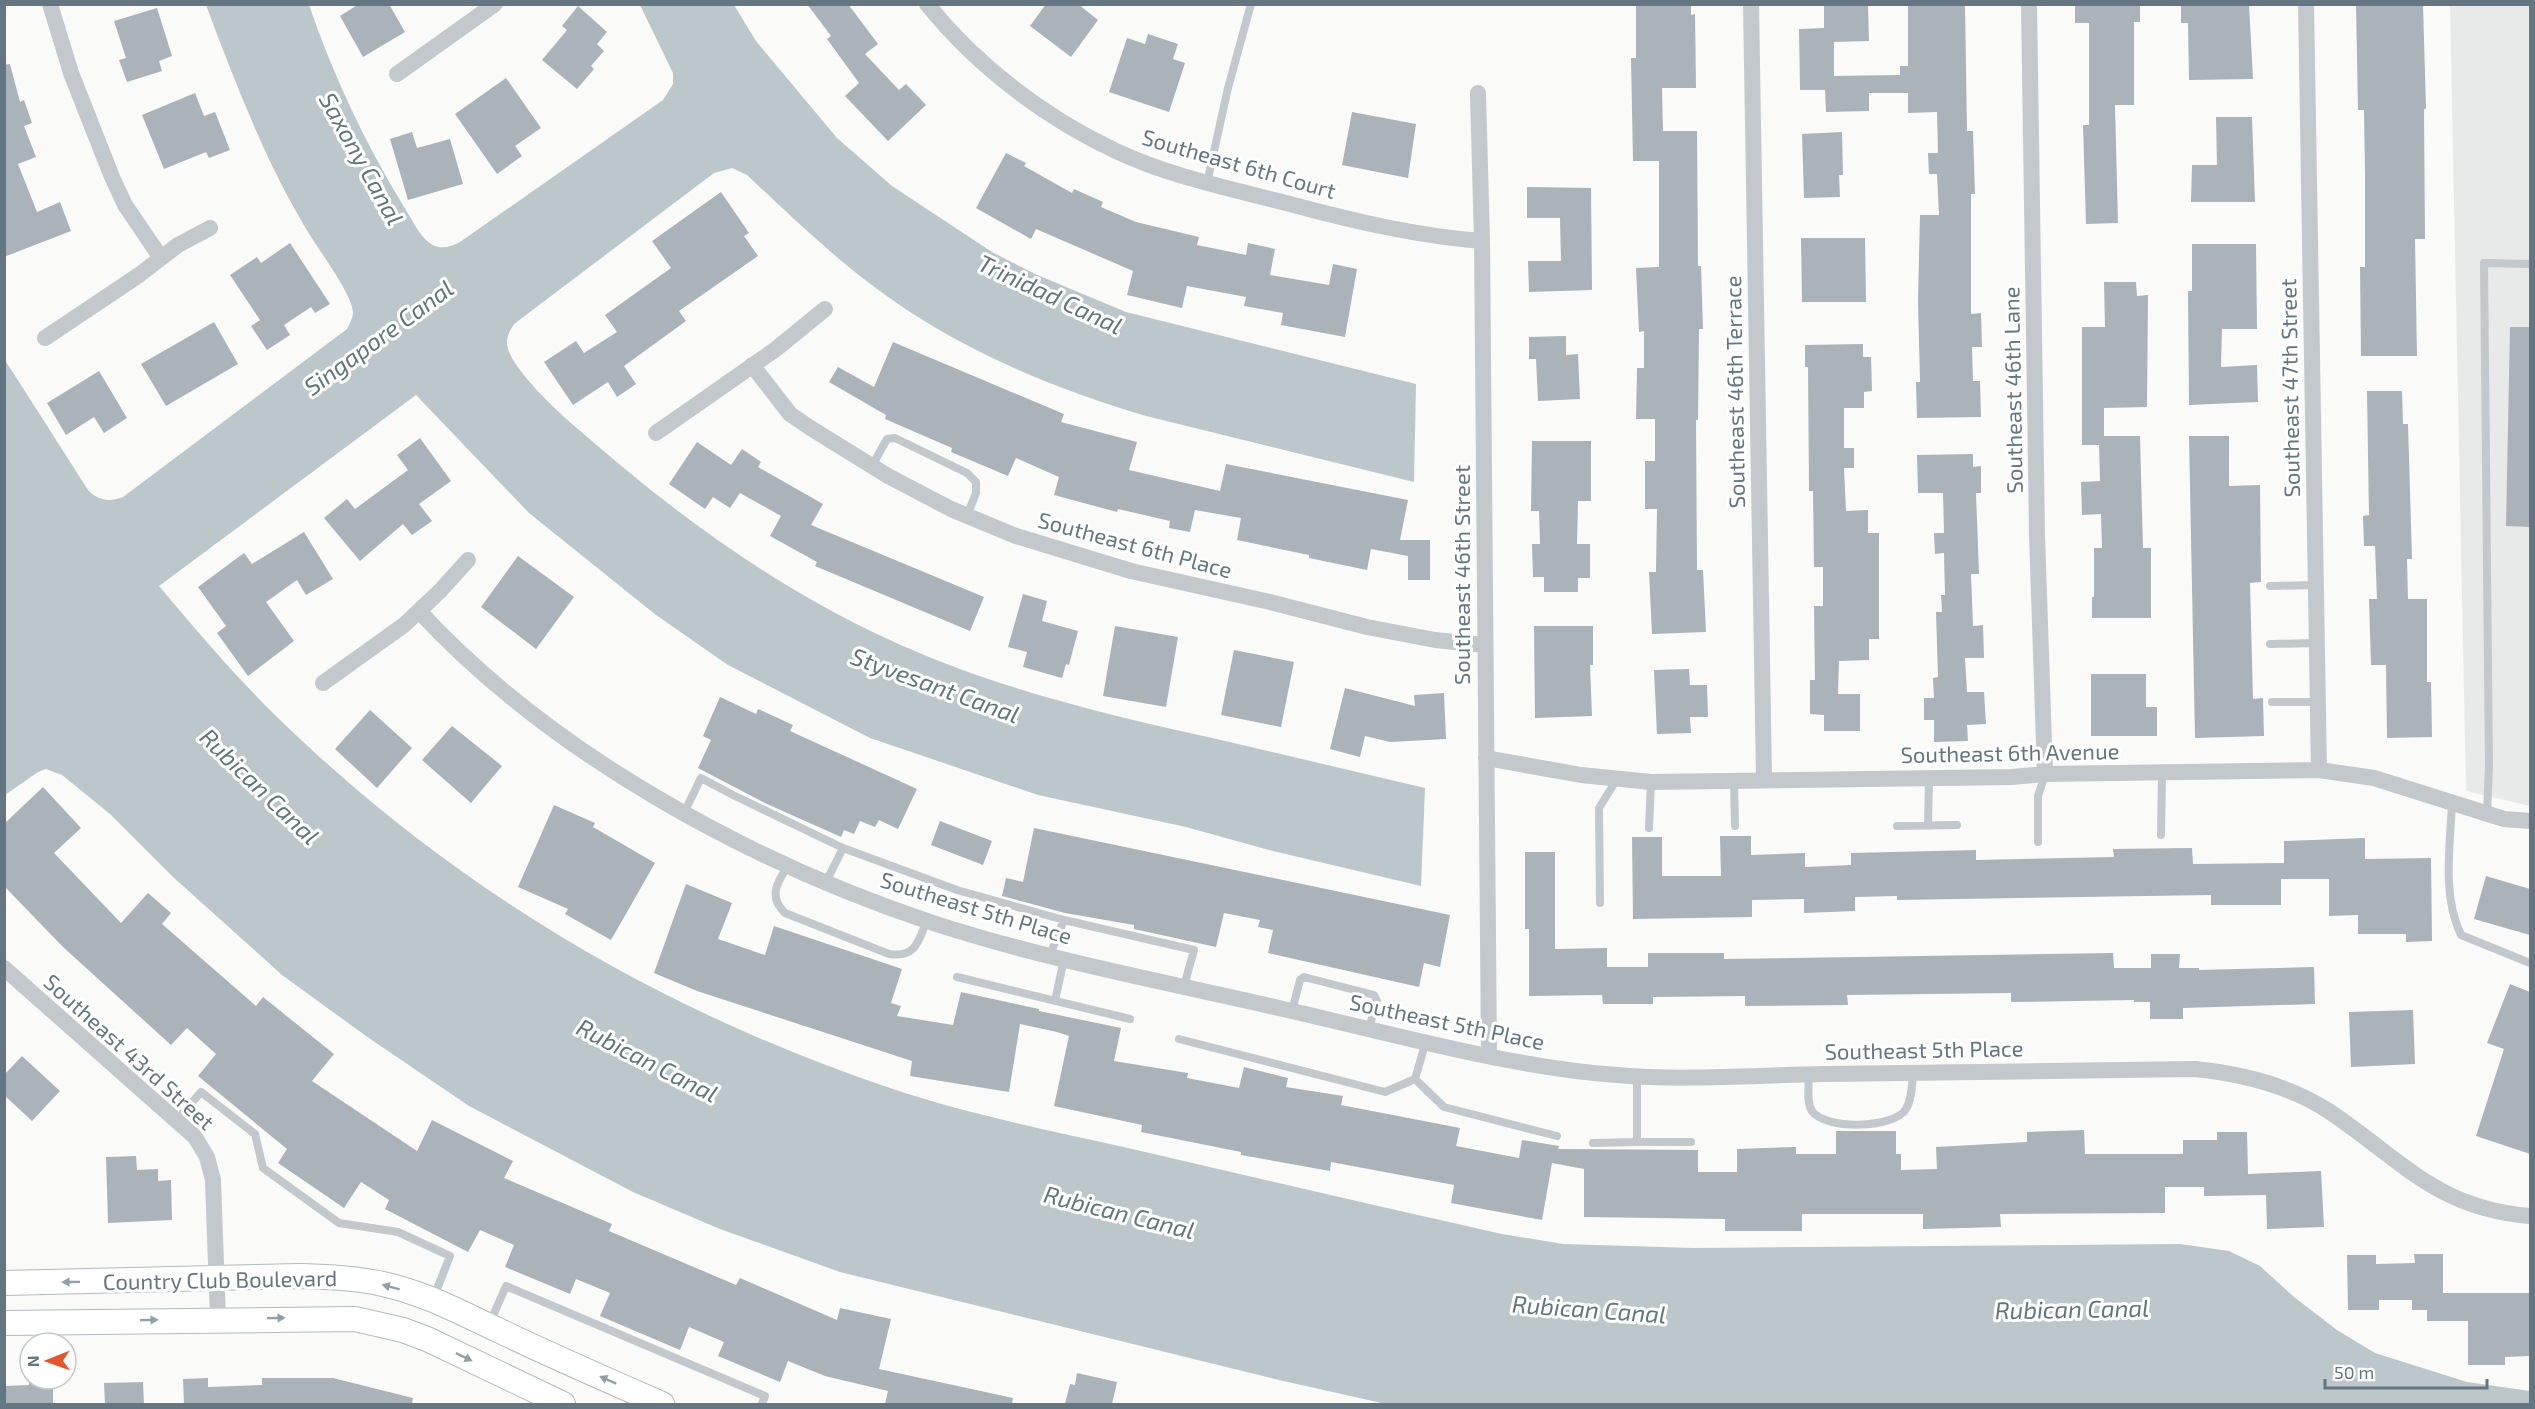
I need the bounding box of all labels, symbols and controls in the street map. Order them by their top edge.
water label: Saxony Canal [314,87,411,230]
street label: Southeast 6th Court [1139,123,1339,203]
water label: Trinidad Canal [974,248,1127,340]
water label: Singapore Canal [298,273,458,401]
street label: Southeast 46th Terrace [1719,275,1749,509]
street label: Southeast 47th Street [2274,278,2304,498]
street label: Southeast 46th Lane [1997,286,2027,494]
street label: Southeast 46th Street [1448,465,1474,685]
street label: Southeast 6th Place [1036,506,1235,582]
water label: Styvesant Canal [847,641,1024,728]
water label: Rubican Canal [194,722,326,850]
street label: Southeast 6th Avenue [1900,737,2120,767]
street label: Southeast 5th Place [877,866,1075,949]
street label: Southeast 43rd Street [39,968,220,1134]
street label: Southeast 5th Place [1347,988,1547,1054]
water label: Rubican Canal [572,1012,723,1108]
street label: Southeast 5th Place [1824,1034,2024,1064]
water label: Rubican Canal [1041,1179,1198,1244]
street label: Country Club Boulevard [103,1264,337,1294]
one-way arrow [62,1277,81,1286]
one-way arrow [382,1281,400,1291]
water label: Rubican Canal [1511,1289,1667,1328]
water label: Rubican Canal [1995,1293,2149,1324]
one-way arrow [267,1314,286,1323]
one-way arrow [139,1316,158,1325]
north arrow [18,1331,78,1391]
one-way arrow [456,1352,473,1362]
scale bar [2325,1352,2487,1390]
text: N [23,1355,42,1367]
text: 50 m [2334,1361,2374,1383]
one-way arrow [600,1376,617,1385]

